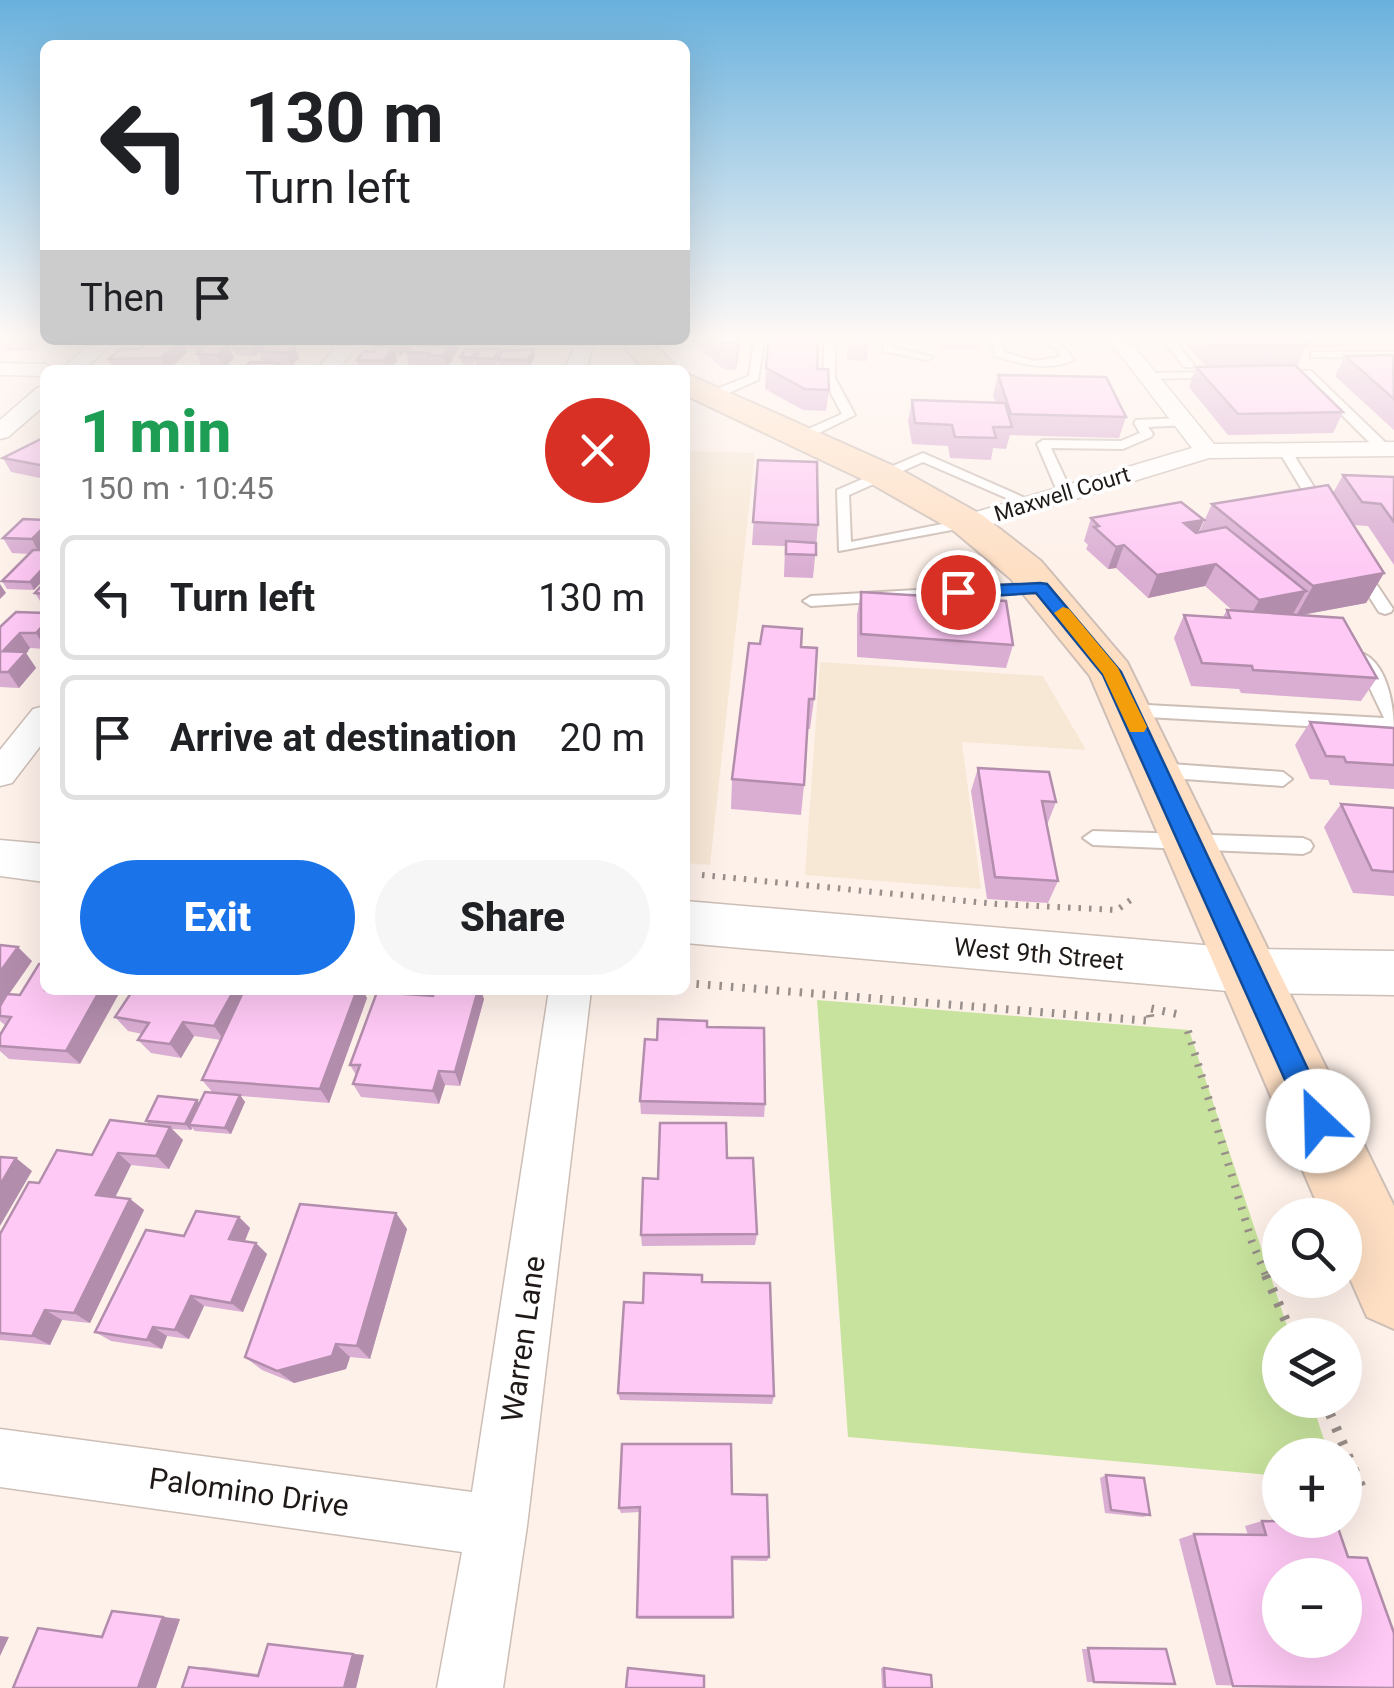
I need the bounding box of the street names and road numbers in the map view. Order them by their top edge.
street label: Maxwell Court [991,461,1133,527]
street label: West 9th Street [953,932,1125,976]
street label: Warren Lane [494,1254,552,1424]
street label: Palomino Drive [147,1461,351,1523]

